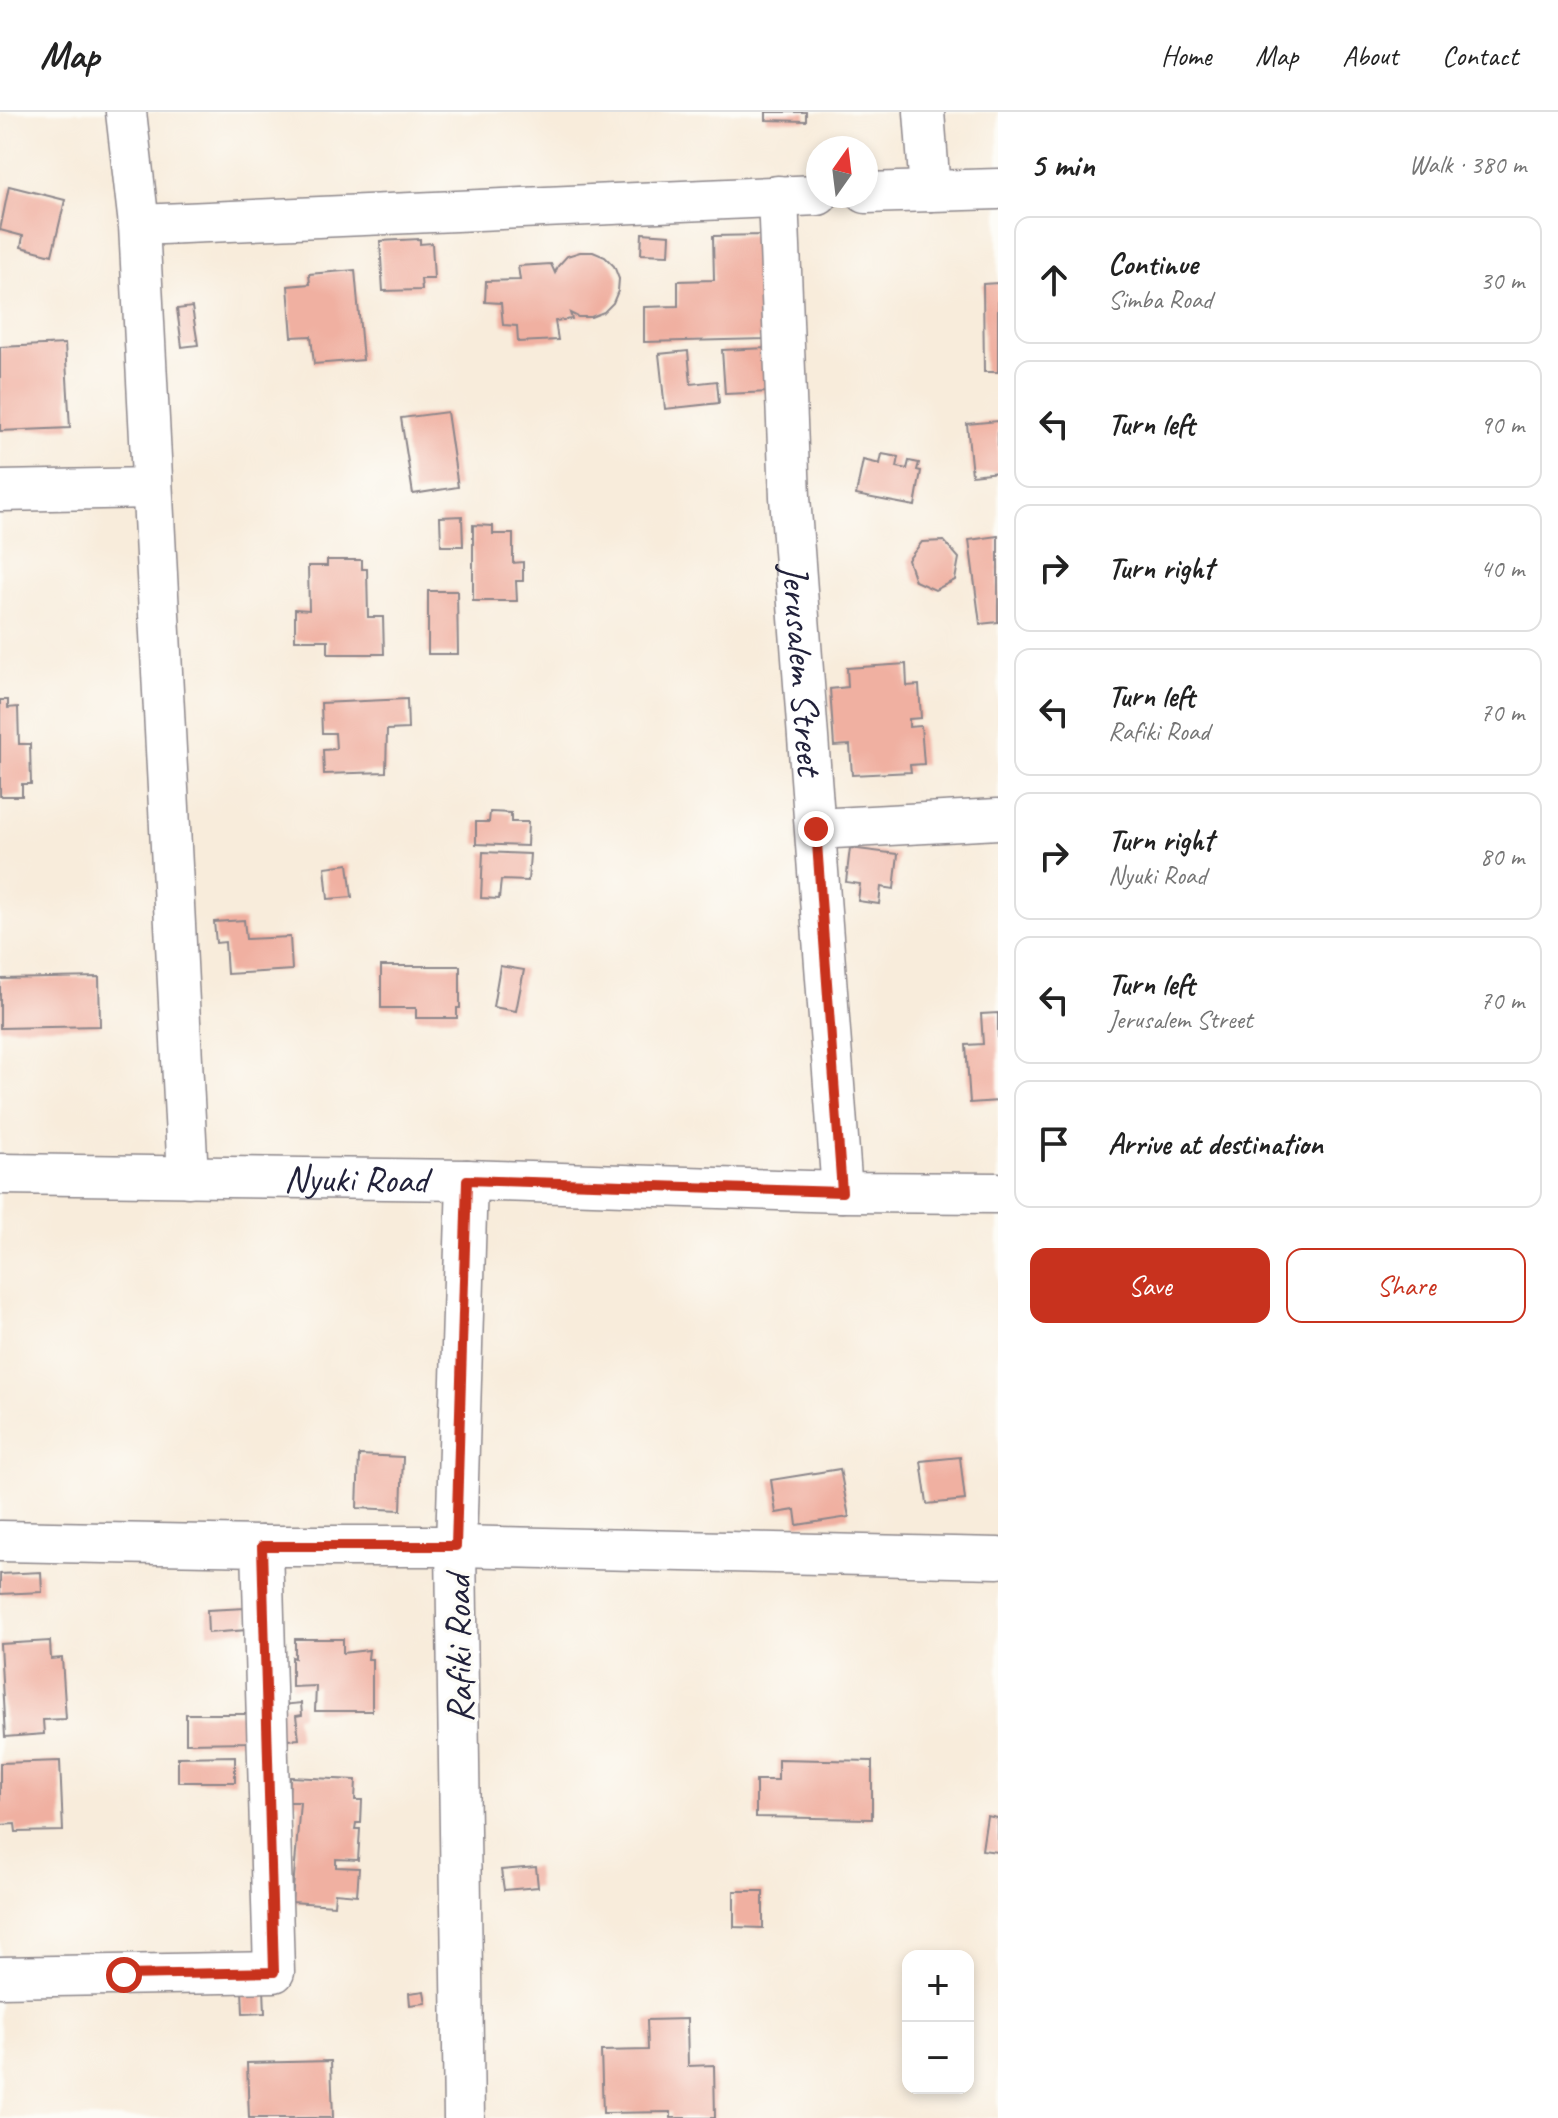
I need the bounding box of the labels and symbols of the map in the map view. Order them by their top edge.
north arrow [806,136,878,208]
street label: Jerusalem Street [771,560,834,780]
route end [798,811,834,847]
street label: Nyuki Road [284,1155,433,1204]
street label: Rafiki Road [434,1568,483,1723]
route start [106,1957,142,1993]

